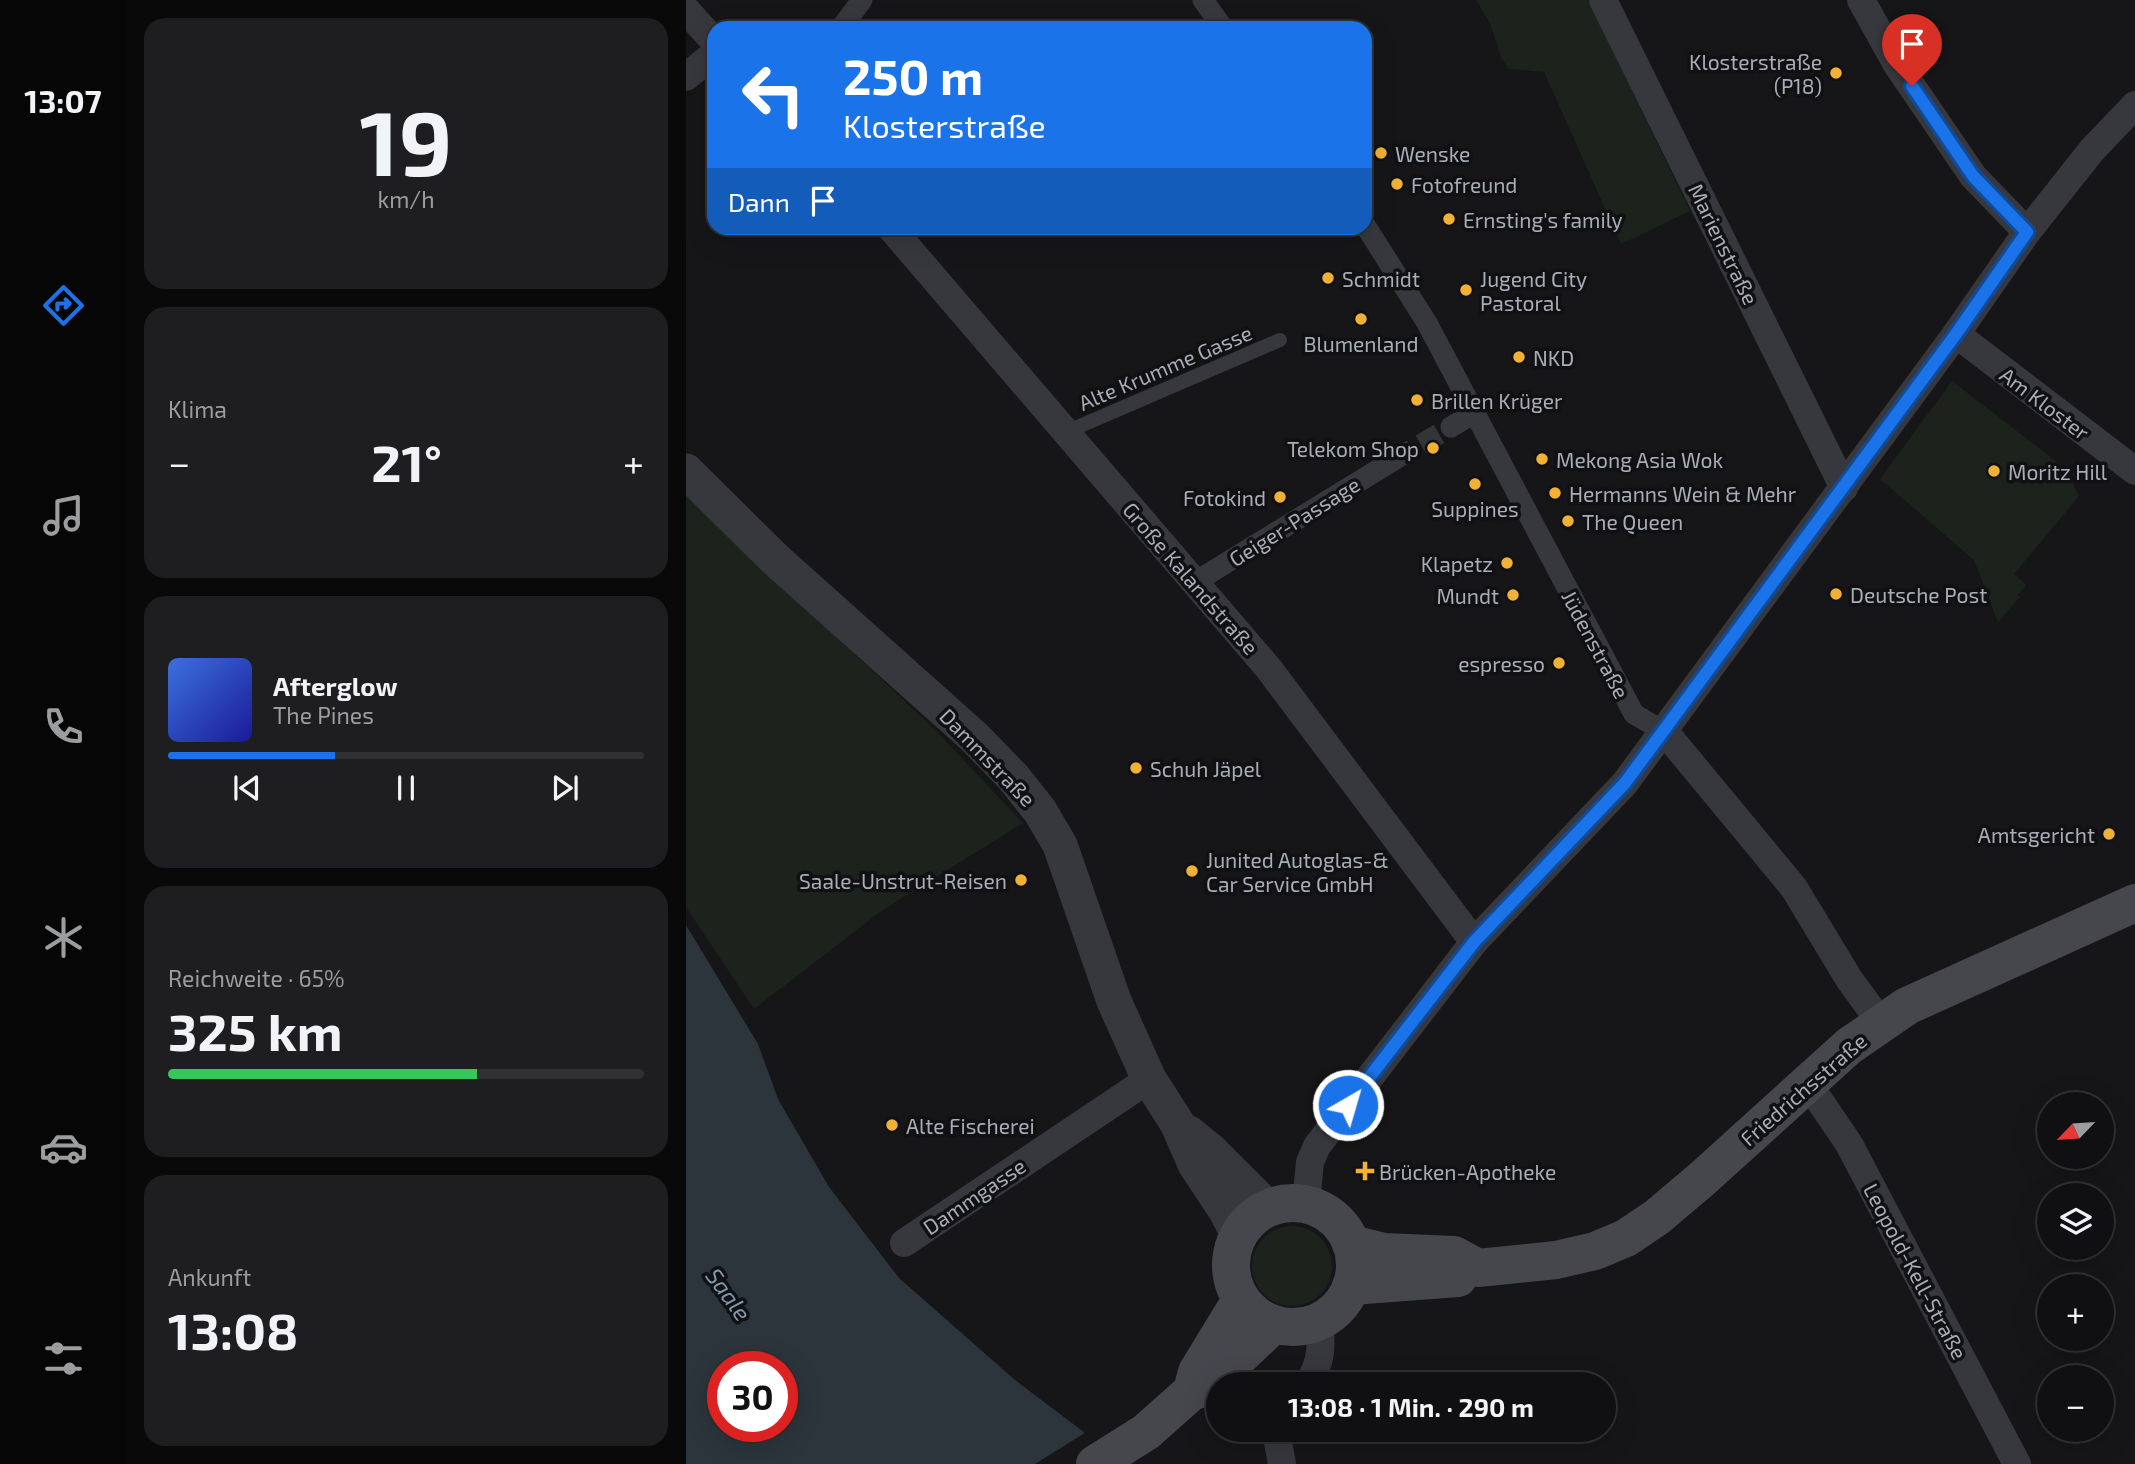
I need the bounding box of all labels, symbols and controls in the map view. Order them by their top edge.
pin [1882,14,1942,86]
icon: arrive [1893,25,1931,63]
text: 250 m [843,46,983,105]
icon: left [728,49,819,140]
place label: Klosterstraße (P18) [1689,49,1822,98]
marker: Klosterstraße (P18) [1828,65,1844,81]
text: 13:07 [24,81,102,119]
text: 19 [359,85,453,194]
text: Klosterstraße [843,106,1046,144]
place label: Wenske [1395,141,1470,166]
marker: Wenske [1373,145,1389,161]
place label: Fotofreund [1411,172,1517,197]
marker: Fotofreund [1389,176,1405,192]
street label: Marienstraße [1684,180,1764,308]
icon: arrive [804,182,842,220]
text: km/h [377,185,435,213]
text: Dann [728,186,790,217]
place label: Ernsting's family [1463,207,1623,232]
marker: Ernsting's family [1441,211,1457,227]
place label: Schmidt [1342,266,1420,291]
place label: Jugend City Pastoral [1480,266,1587,315]
marker: Schmidt [1320,270,1336,286]
icon: directions [39,281,88,330]
marker: Jugend City Pastoral [1458,282,1474,298]
marker: Blumenland [1353,311,1369,327]
street label: Alte Krumme Gasse [1075,319,1255,415]
place label: Blumenland [1303,331,1419,356]
place label: NKD [1533,345,1574,370]
marker: NKD [1511,349,1527,365]
street label: Am Kloster [1996,361,2095,445]
place label: Brillen Krüger [1431,388,1563,413]
marker: Brillen Krüger [1409,392,1425,408]
text: Klima [168,395,227,423]
text: 21° [371,430,442,492]
place label: Telekom Shop [1287,436,1419,461]
text: − [168,439,190,485]
text: + [623,439,644,485]
marker: Telekom Shop [1425,440,1441,456]
place label: Mekong Asia Wok [1556,447,1723,472]
marker: Mekong Asia Wok [1534,451,1550,467]
place label: Moritz Hill [2008,459,2108,484]
marker: Moritz Hill [1986,463,2002,479]
street label: Geiger-Passage [1224,471,1364,571]
marker: Suppines [1467,476,1483,492]
place label: Hermanns Wein & Mehr [1569,481,1797,506]
place label: Fotokind [1183,485,1266,510]
marker: Hermanns Wein & Mehr [1547,485,1563,501]
marker: Fotokind [1272,489,1288,505]
icon: music [39,491,88,540]
place label: Suppines [1431,496,1519,521]
street label: Große Kalandstraße [1118,497,1264,659]
place label: The Queen [1582,509,1683,535]
marker: The Queen [1560,513,1576,529]
place label: Klapetz [1421,551,1493,576]
marker: Klapetz [1499,555,1515,571]
place label: Deutsche Post [1850,582,1987,607]
place label: Mundt [1436,583,1499,608]
street label: Jüdenstraße [1557,586,1635,702]
marker: Deutsche Post [1828,586,1844,602]
marker: Mundt [1505,587,1521,603]
place label: espresso [1458,651,1545,676]
marker: espresso [1551,655,1567,671]
text: Afterglow [273,670,398,701]
text: The Pines [273,701,374,729]
icon: phone [39,702,88,751]
street label: Dammstraße [935,703,1041,811]
place label: Schuh Jäpel [1150,756,1262,781]
marker: Schuh Jäpel [1128,760,1144,776]
icon: previous [228,769,266,807]
icon: pause [387,769,425,807]
icon: next [546,769,584,807]
place label: Amtsgericht [1978,822,2095,847]
marker: Amtsgericht [2101,826,2117,842]
place label: Junited Autoglas-& Car Service GmbH [1206,847,1389,896]
marker: Junited Autoglas-& Car Service GmbH [1184,863,1200,879]
place label: Saale-Unstrut-Reisen [799,868,1007,893]
marker: Saale-Unstrut-Reisen [1013,872,1029,888]
icon: climate [39,913,88,962]
text: Reichweite · 65% [168,964,345,992]
text: 325 km [168,999,343,1061]
street label: Friedrichsstraße [1735,1027,1871,1151]
position arrow [1311,1068,1385,1142]
north arrow [2037,1092,2114,1169]
map controls [2037,1092,2114,1442]
place label: Alte Fischerei [906,1113,1035,1138]
marker: Alte Fischerei [884,1117,900,1133]
icon: car [39,1123,88,1172]
street label: Dammgasse [918,1153,1030,1239]
place label: Brücken-Apotheke [1379,1159,1556,1184]
marker: Brücken-Apotheke [1357,1163,1373,1179]
street label: Leopold-Kell-Straße [1859,1179,1973,1363]
button: layers [2037,1183,2114,1260]
water label: Saale [701,1262,757,1326]
text: Ankunft [168,1263,251,1291]
button: + [2037,1274,2114,1351]
text: 13:08 [168,1298,299,1360]
icon: filters [39,1334,88,1383]
speed limit sign: 30 [707,1351,798,1442]
button: − [2037,1365,2114,1442]
text: 13:08 · 1 Min. · 290 m [1288,1391,1534,1422]

